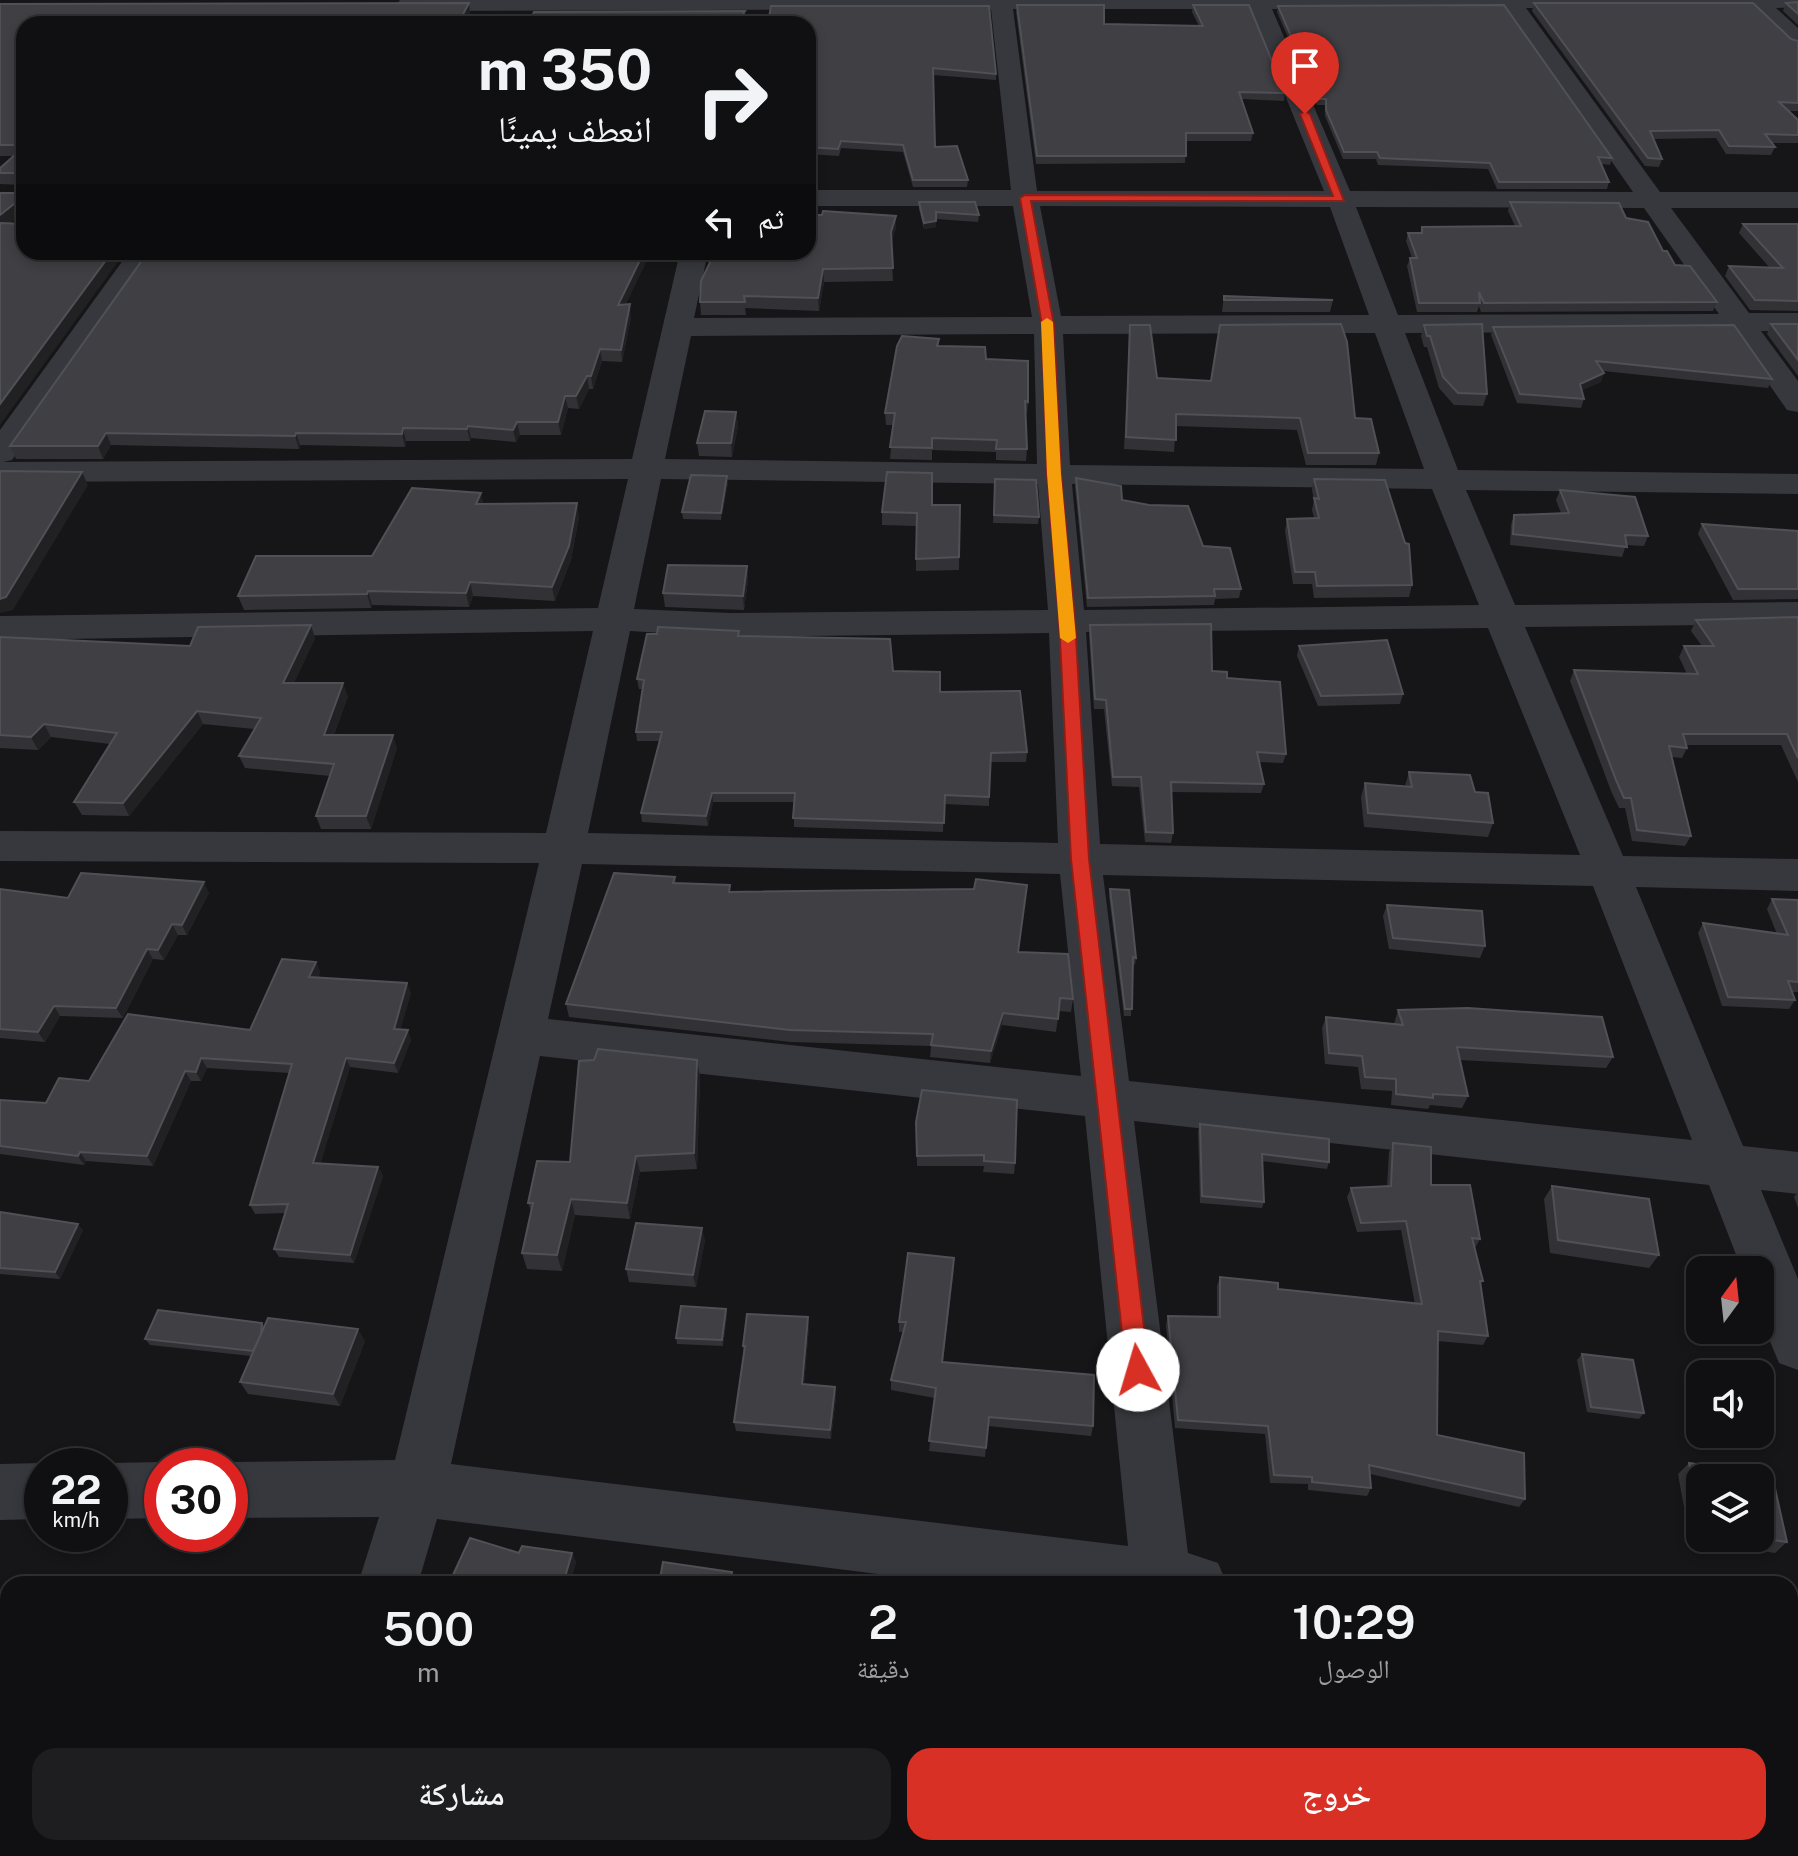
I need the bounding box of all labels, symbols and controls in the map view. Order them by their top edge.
pin [1271,32,1339,114]
text: 350 m [478,37,652,103]
icon: arrive [1283,44,1327,88]
icon: right [680,48,784,152]
text: انعطف يمينًا [498,108,652,150]
icon: left [698,200,742,244]
text: ثم [758,200,784,236]
north arrow [1686,1256,1774,1344]
map controls [1686,1256,1774,1552]
position arrow [1096,1328,1180,1412]
button: sound [1686,1360,1774,1448]
speed limit sign: 30 [144,1448,248,1552]
button: layers [1686,1464,1774,1552]
text: 22 [51,1466,101,1513]
text: km/h [52,1508,100,1532]
text: 2 [868,1593,898,1650]
text: 10:29 [1292,1593,1416,1650]
text: 500 [382,1600,474,1657]
text: دقيقة [857,1653,910,1684]
text: الوصول [1318,1653,1390,1684]
text: m [417,1657,440,1688]
button: مشاركة [32,1748,891,1840]
button: خروج [907,1748,1766,1840]

